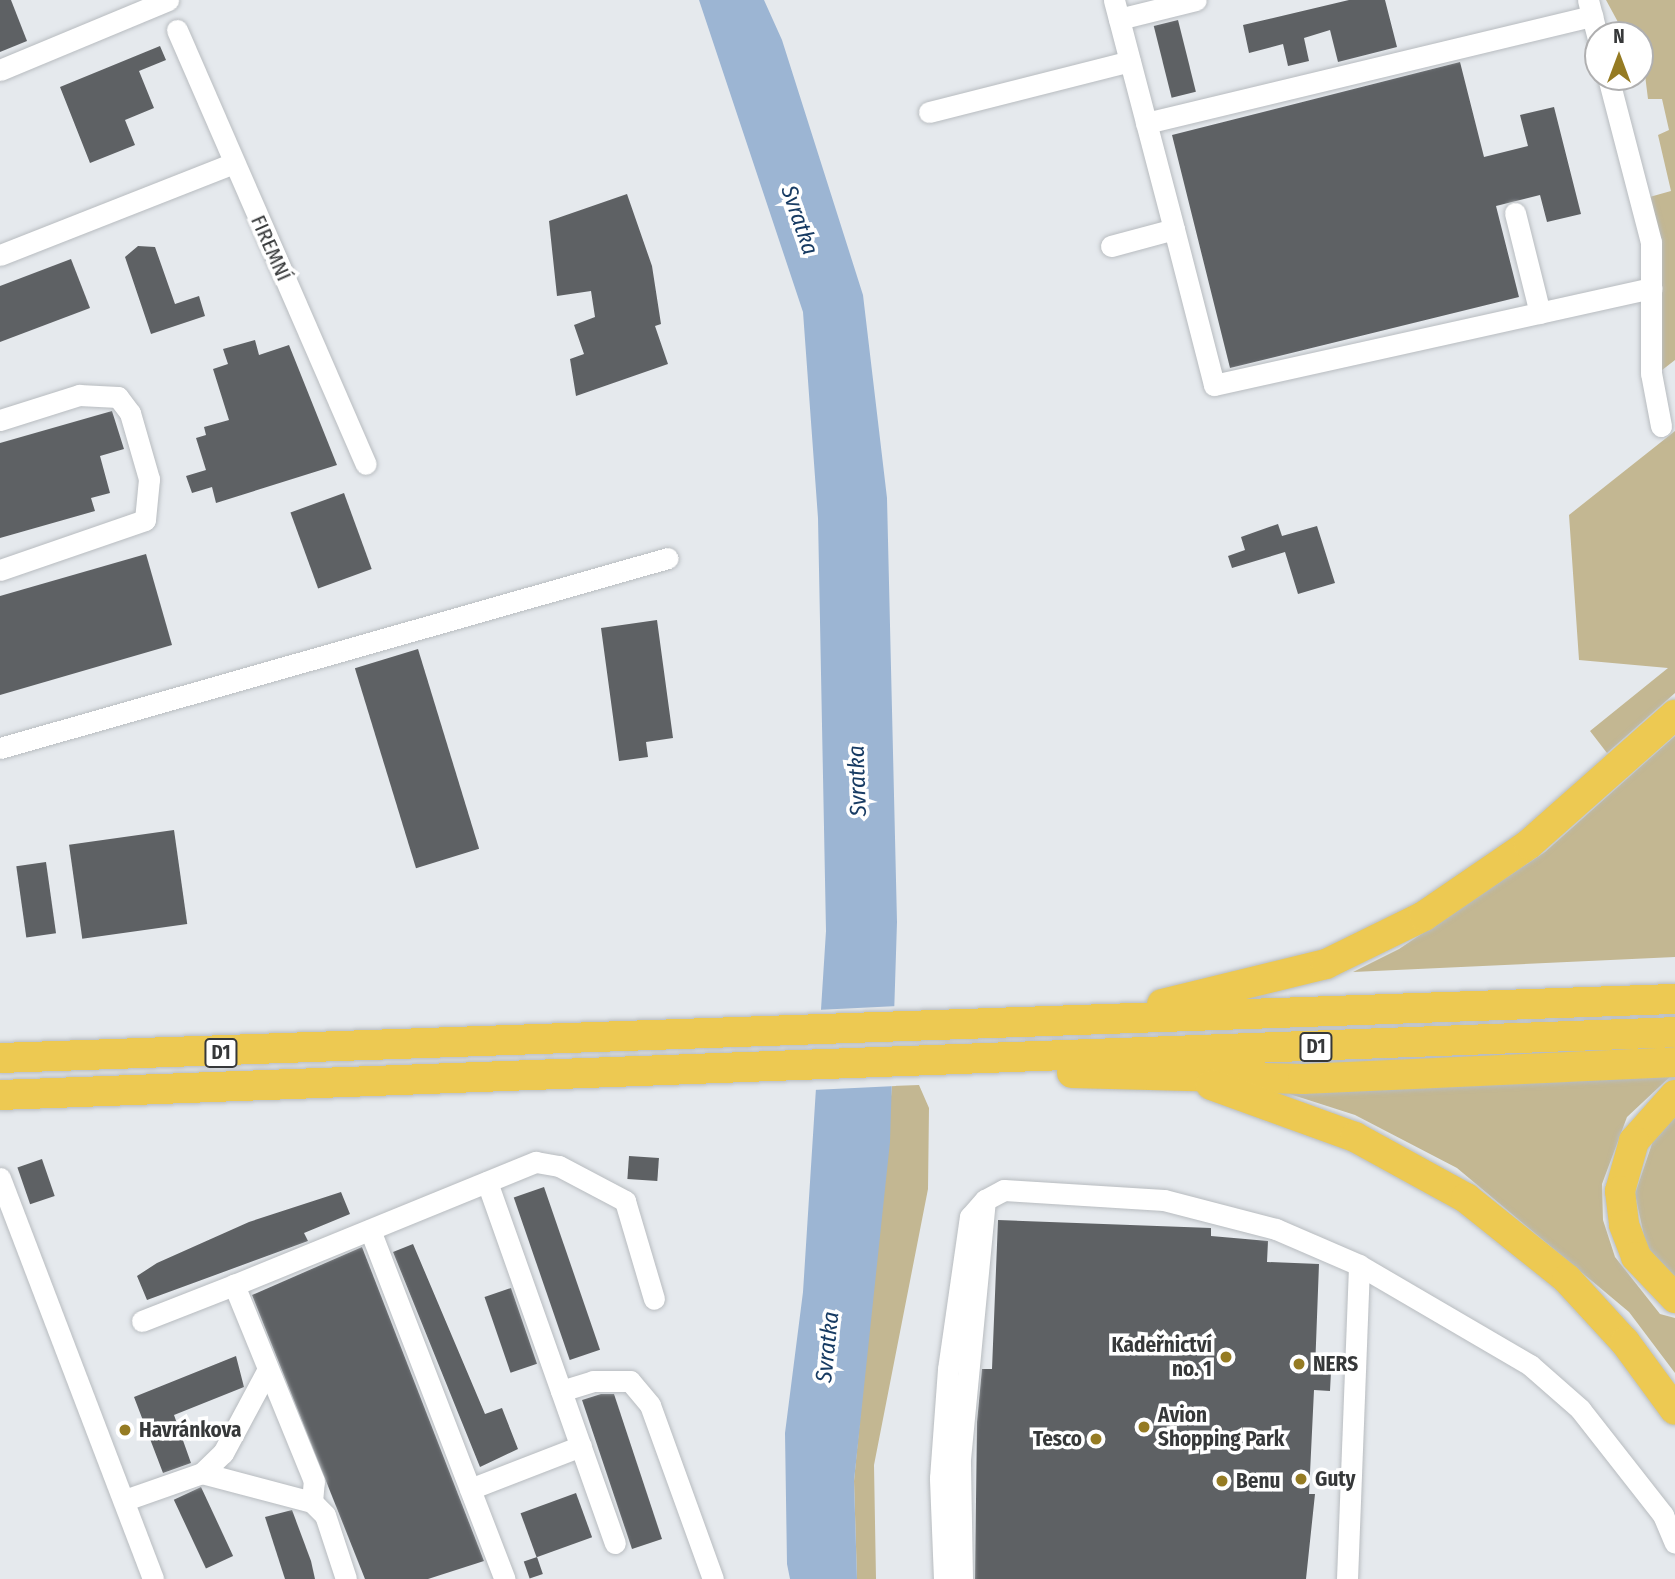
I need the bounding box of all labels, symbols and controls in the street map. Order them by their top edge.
north arrow [1584,21,1654,91]
text: N [1613,25,1625,48]
water label: Svratka [775,182,825,258]
street label: FIREMNÍ [245,211,297,285]
water label: Svratka [842,745,872,817]
road number: D1 [1298,1032,1334,1063]
road number: D1 [204,1037,238,1068]
water label: Svratka [810,1310,844,1384]
place label: Kadeřnictví no. 1 [1112,1332,1212,1382]
marker: Kadeřnictví no. 1 [1218,1349,1234,1365]
place label: NERS [1313,1351,1358,1377]
marker: NERS [1291,1356,1307,1372]
place label: Avion Shopping Park [1158,1402,1284,1452]
place label: Havránkova [139,1417,242,1443]
marker: Avion Shopping Park [1136,1419,1152,1435]
marker: Havránkova [117,1422,133,1438]
place label: Tesco [1033,1426,1082,1452]
marker: Tesco [1088,1431,1104,1447]
place label: Guty [1315,1466,1356,1492]
place label: Benu [1236,1468,1280,1494]
marker: Guty [1293,1471,1309,1487]
marker: Benu [1214,1473,1230,1489]

